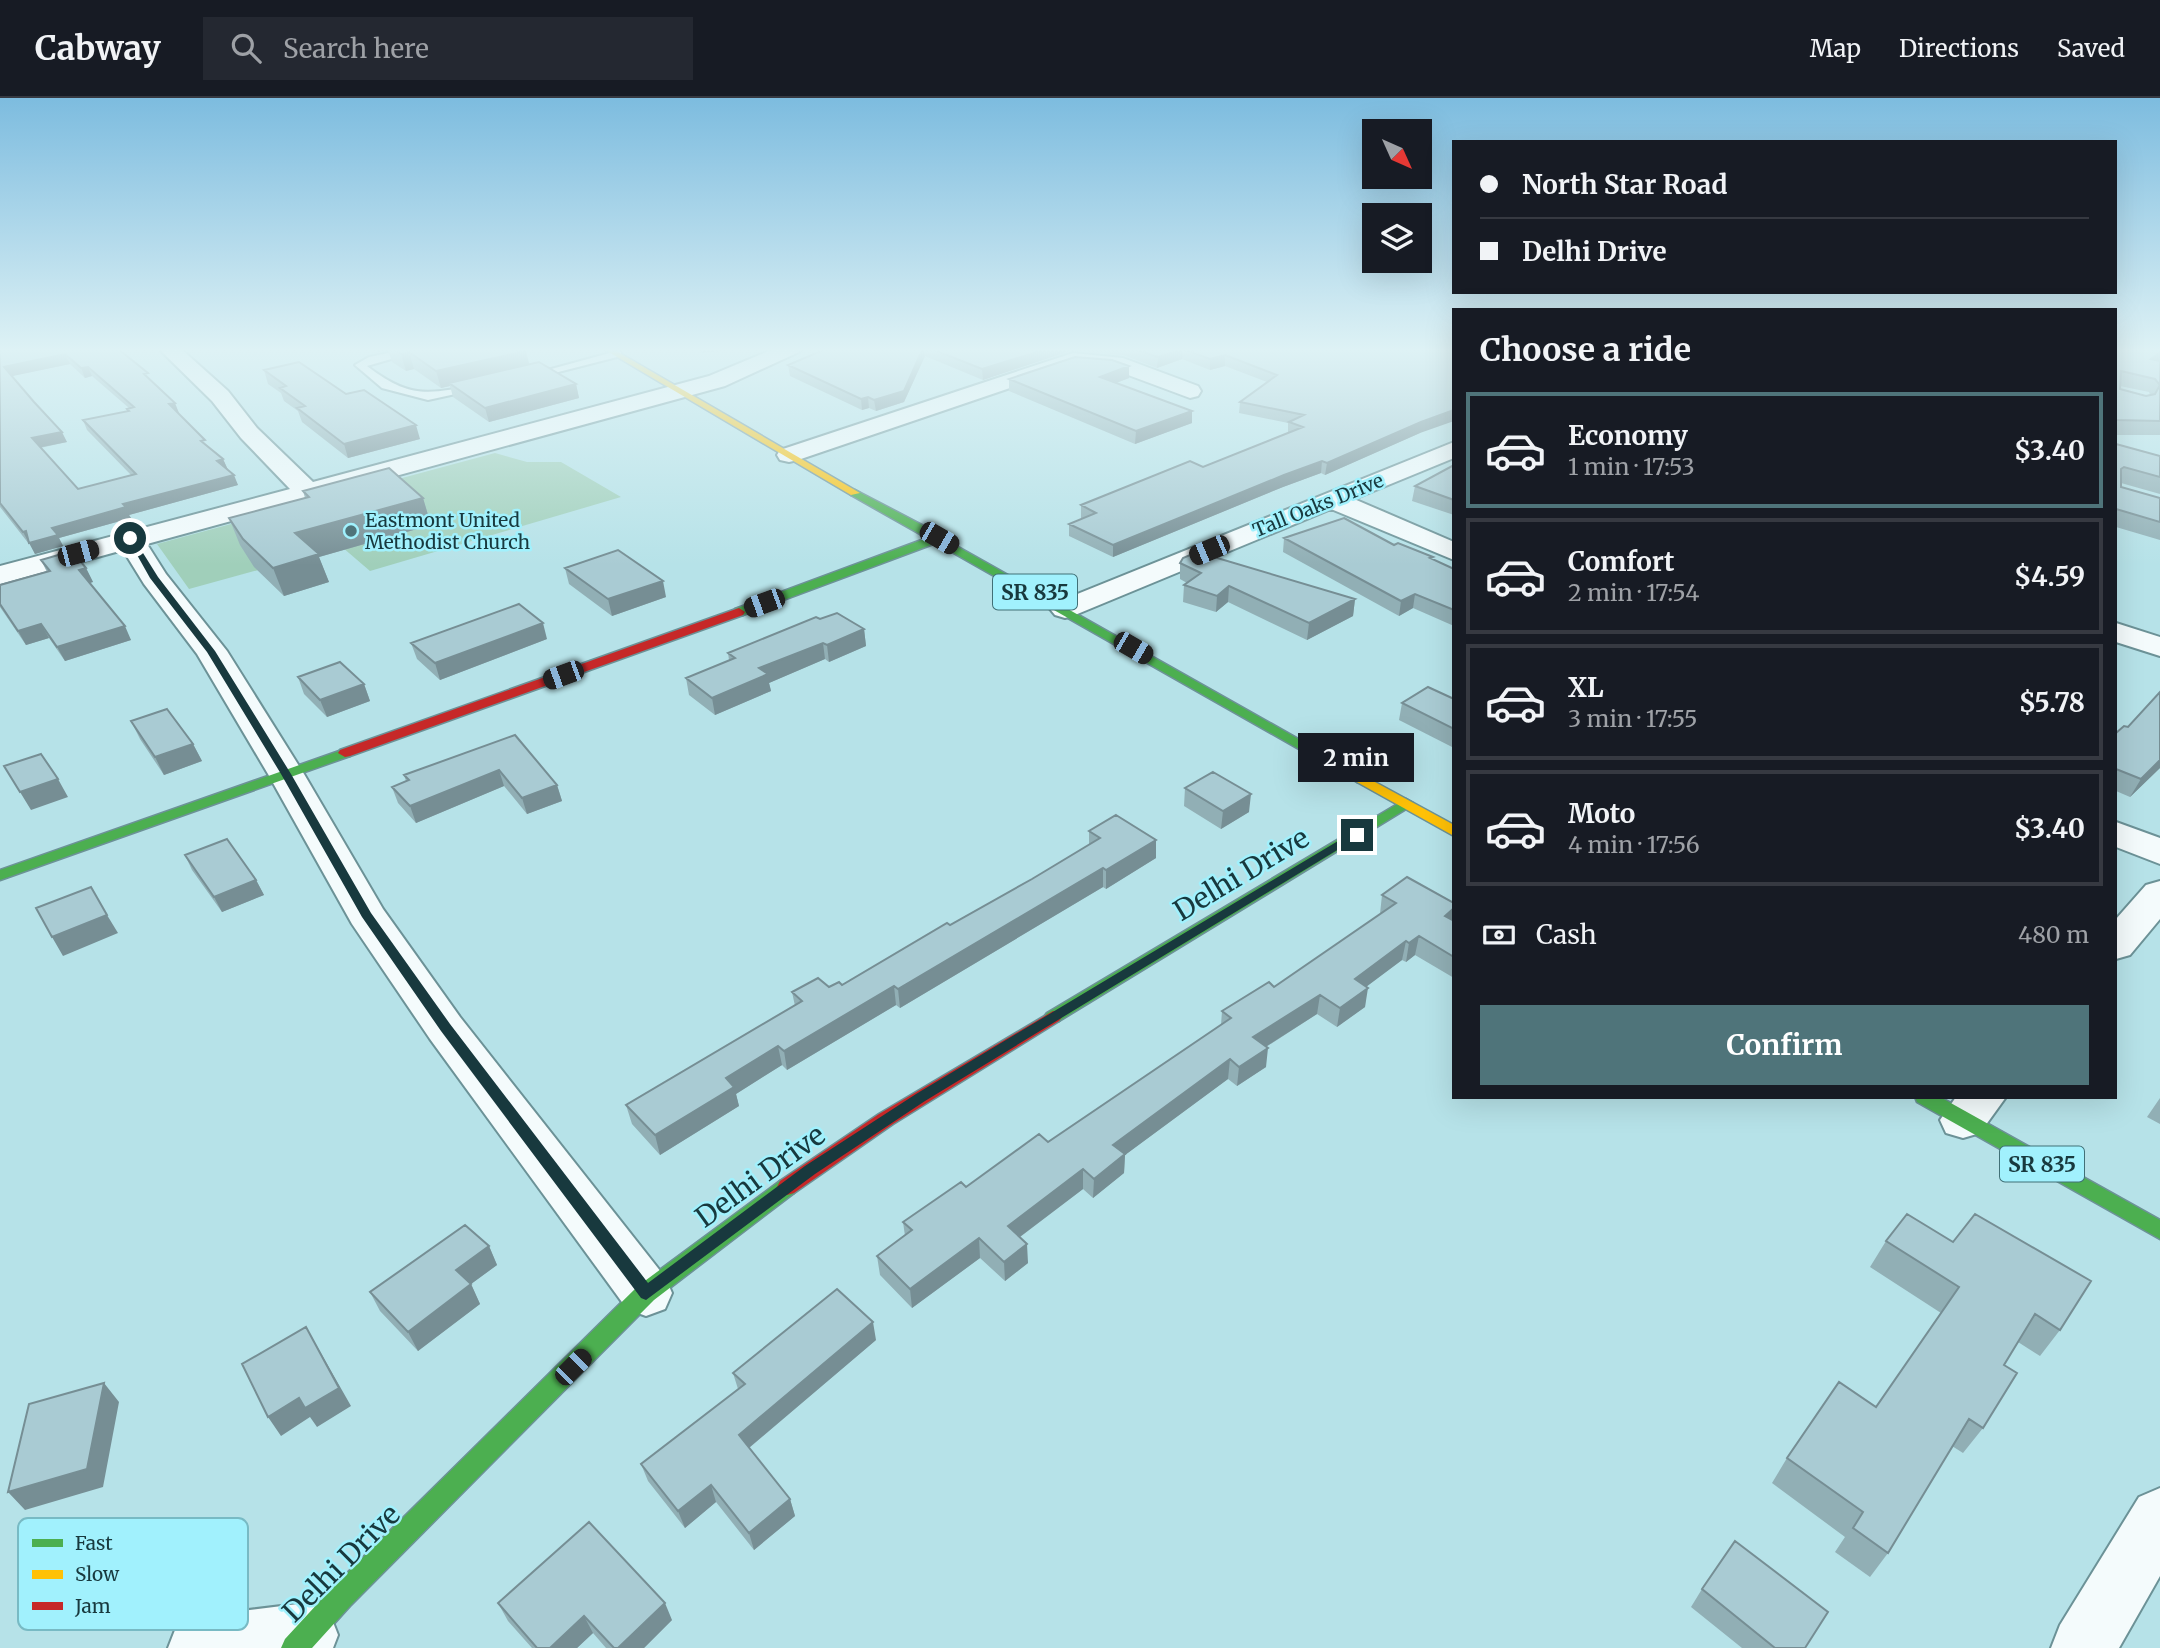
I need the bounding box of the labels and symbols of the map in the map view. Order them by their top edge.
north arrow [1362,119,1432,189]
street label: Tall Oaks Drive [1249,468,1387,542]
place label: Eastmont United Methodist Church [365,508,530,554]
car [916,518,963,558]
route start [114,522,146,554]
marker: Eastmont United Methodist Church [343,523,359,539]
car [1186,532,1233,568]
car [55,537,102,569]
road number: SR 835 [993,574,1077,610]
car [741,586,788,620]
car [1110,628,1157,668]
car [540,658,587,692]
callout: 2 min [1299,734,1415,782]
street label: Delhi Drive [1167,819,1315,929]
route end [1341,819,1373,851]
street label: Delhi Drive [688,1117,832,1235]
road number: SR 835 [2000,1146,2084,1182]
car [551,1345,596,1389]
street label: Delhi Drive [275,1497,407,1629]
legend [18,1518,248,1630]
text: Fast [75,1531,113,1555]
text: Slow [75,1562,120,1586]
text: Jam [74,1594,111,1618]

